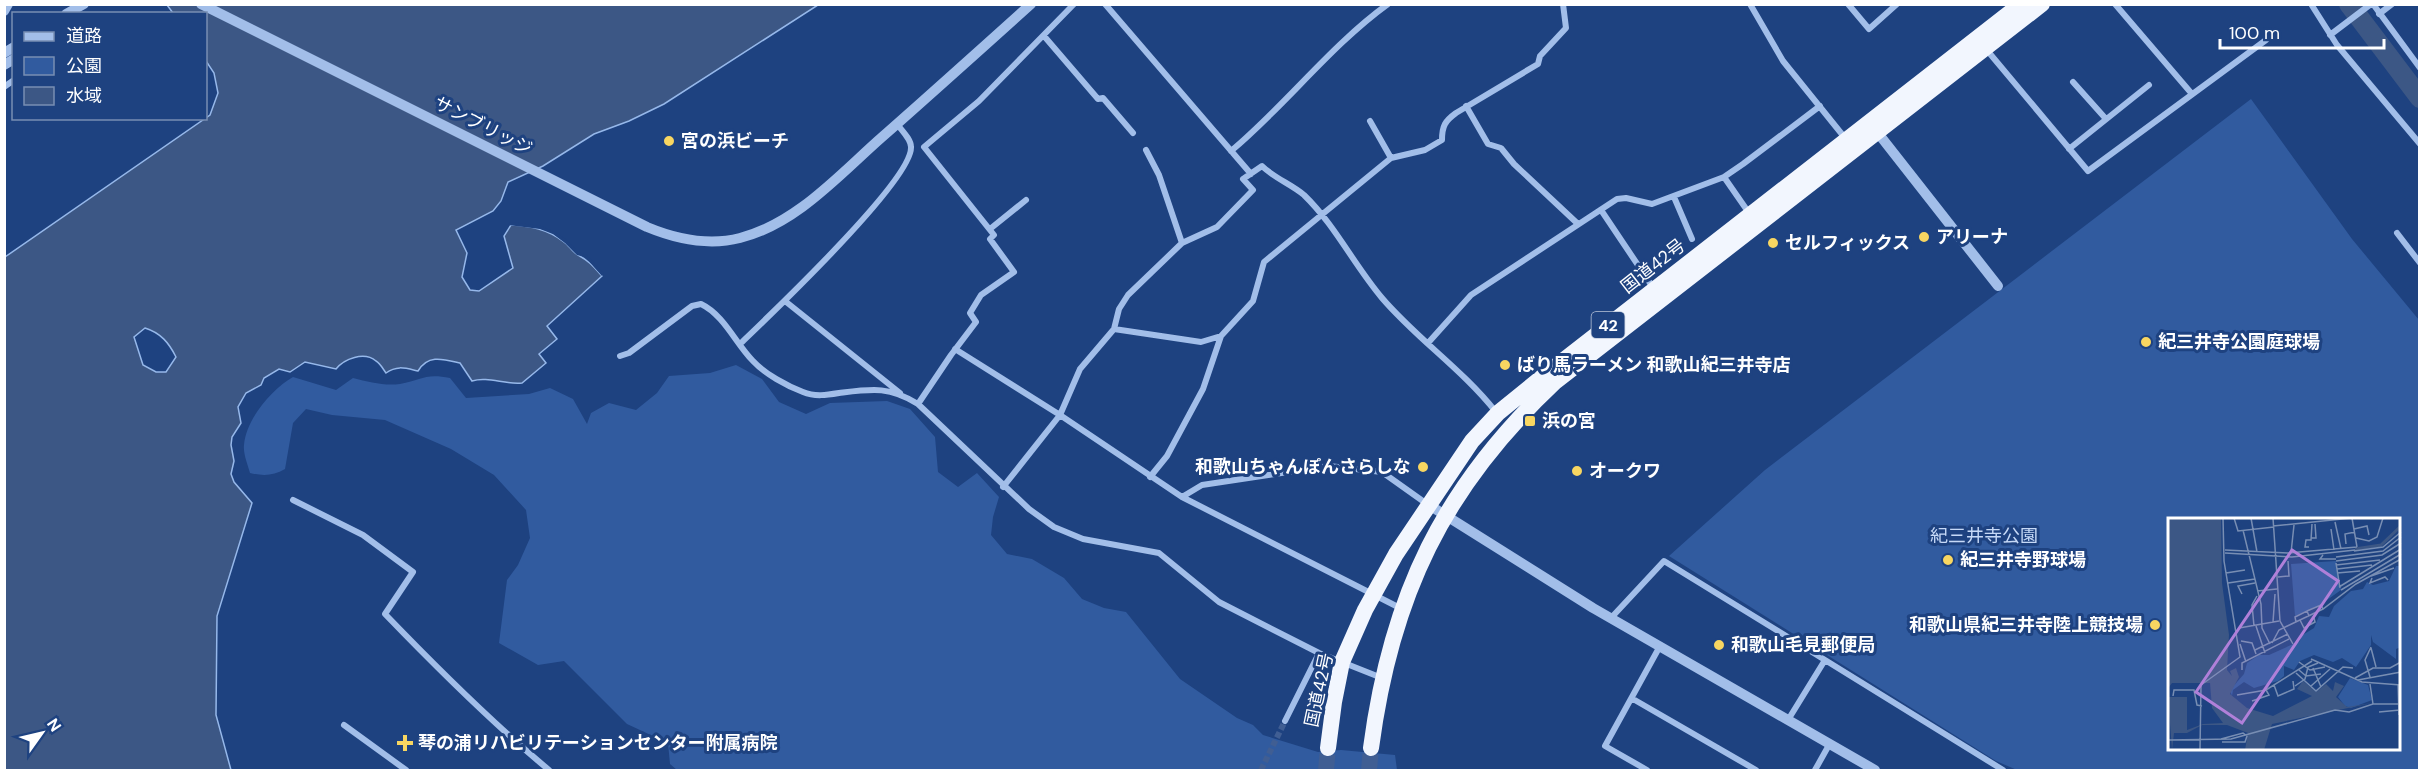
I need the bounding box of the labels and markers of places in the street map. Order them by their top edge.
place label: 宮の浜ビーチ [681,129,789,153]
marker: 宮の浜ビーチ [662,134,676,148]
place label: アリーナ [1936,225,2008,249]
marker: アリーナ [1917,230,1931,244]
place label: セルフィックス [1785,231,1910,255]
marker: セルフィックス [1766,236,1780,250]
place label: 紀三井寺公園庭球場 [2158,330,2320,354]
marker: 紀三井寺公園庭球場 [2139,335,2153,349]
place label: ばり馬ラーメン 和歌山紀三井寺店 [1517,353,1791,377]
marker: ばり馬ラーメン 和歌山紀三井寺店 [1498,358,1512,372]
place label: 浜の宮 [1542,409,1596,433]
marker: 浜の宮 [1523,414,1537,428]
place label: 和歌山ちゃんぽんさらしな [1195,455,1411,479]
place label: オークワ [1589,459,1661,483]
marker: 和歌山ちゃんぽんさらしな [1416,460,1430,474]
marker: オークワ [1570,464,1584,478]
place label: 紀三井寺野球場 [1960,548,2086,572]
marker: 紀三井寺野球場 [1941,553,1955,567]
place label: 和歌山県紀三井寺陸上競技場 [1909,613,2143,637]
marker: 和歌山県紀三井寺陸上競技場 [2148,618,2162,632]
place label: 和歌山毛見郵便局 [1731,633,1875,657]
marker: 和歌山毛見郵便局 [1712,638,1726,652]
place label: 琴の浦リハビリテーションセンター附属病院 [418,731,778,755]
marker: 琴の浦リハビリテーションセンター附属病院 [396,734,414,752]

